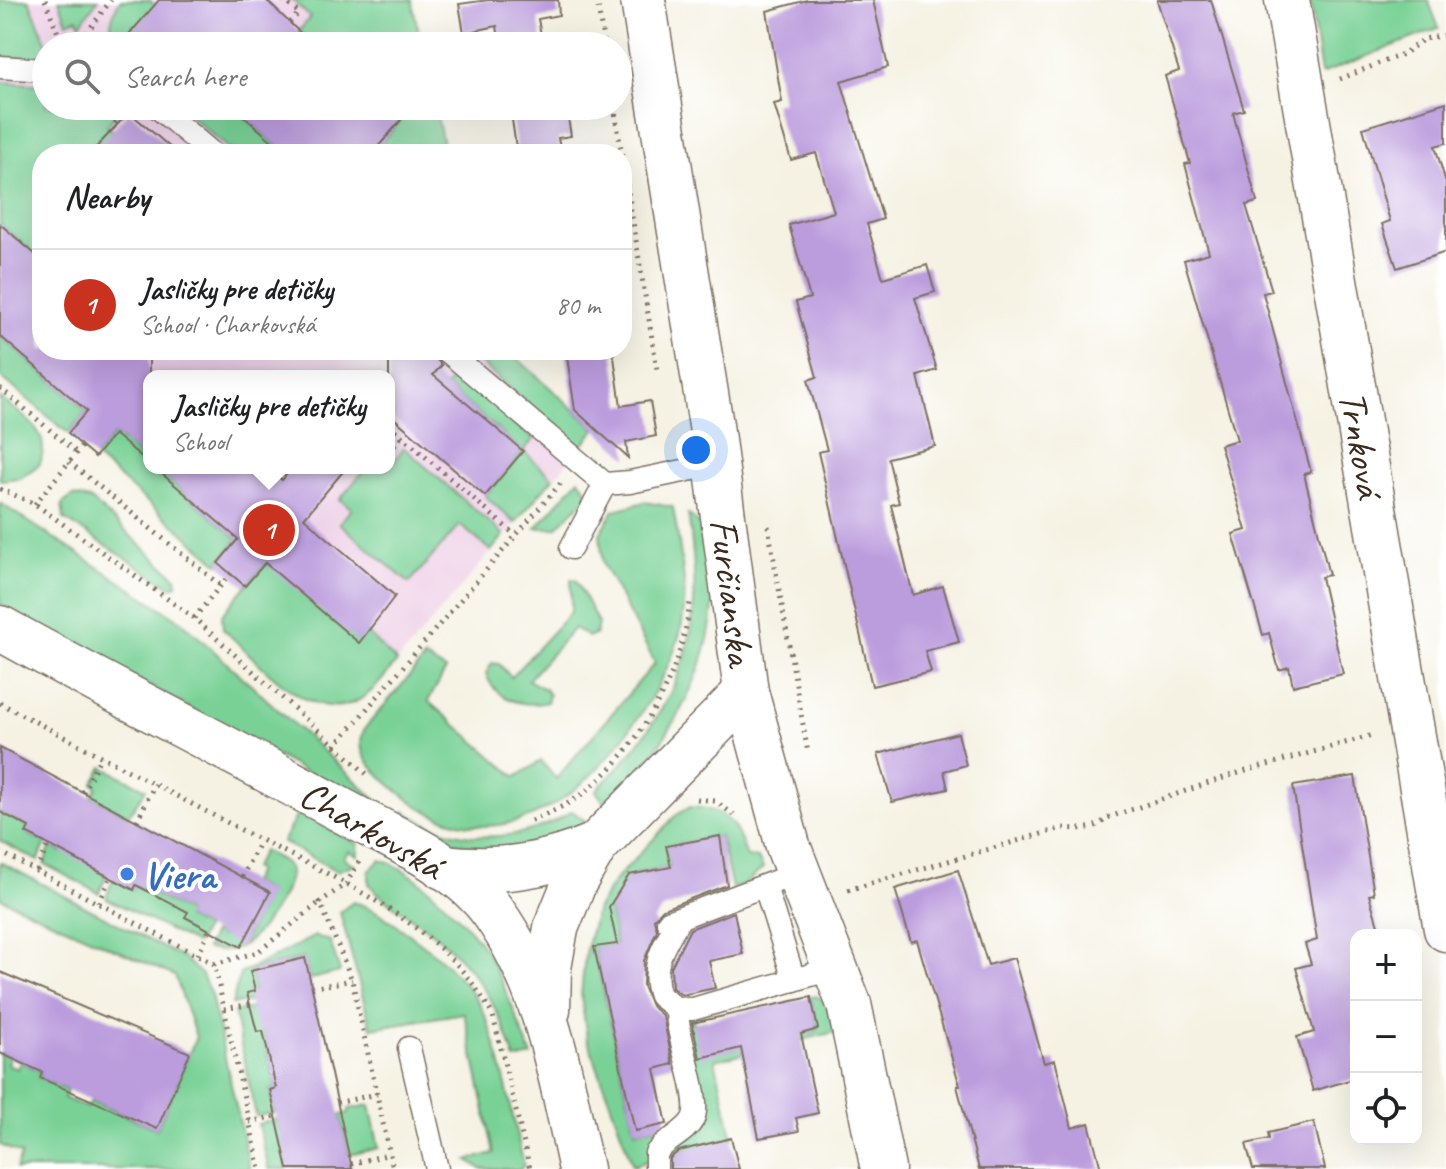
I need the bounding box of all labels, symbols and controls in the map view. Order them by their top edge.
search box [32,32,632,120]
icon: search [60,54,104,98]
text: Search here [124,57,246,95]
text: Nearby [64,175,150,218]
text: Jasličky pre detičky [140,270,333,308]
text: 1 [84,289,96,322]
text: 80 m [556,289,600,322]
text: School · Charkovská [140,308,315,341]
popup [143,370,395,474]
text: Jasličky pre detičky [172,387,366,425]
street label: Trnková [1327,387,1396,505]
text: School [172,425,228,458]
your location [676,430,716,470]
pin: 1 [243,500,295,560]
street label: Furčianska [698,516,766,672]
street label: Charkovská [291,769,455,893]
place label: Viera [143,850,218,900]
marker: Viera [118,865,136,883]
map controls [1350,929,1422,1145]
button: + [1350,929,1422,1001]
button: − [1350,1001,1422,1073]
button: locate [1350,1073,1422,1145]

